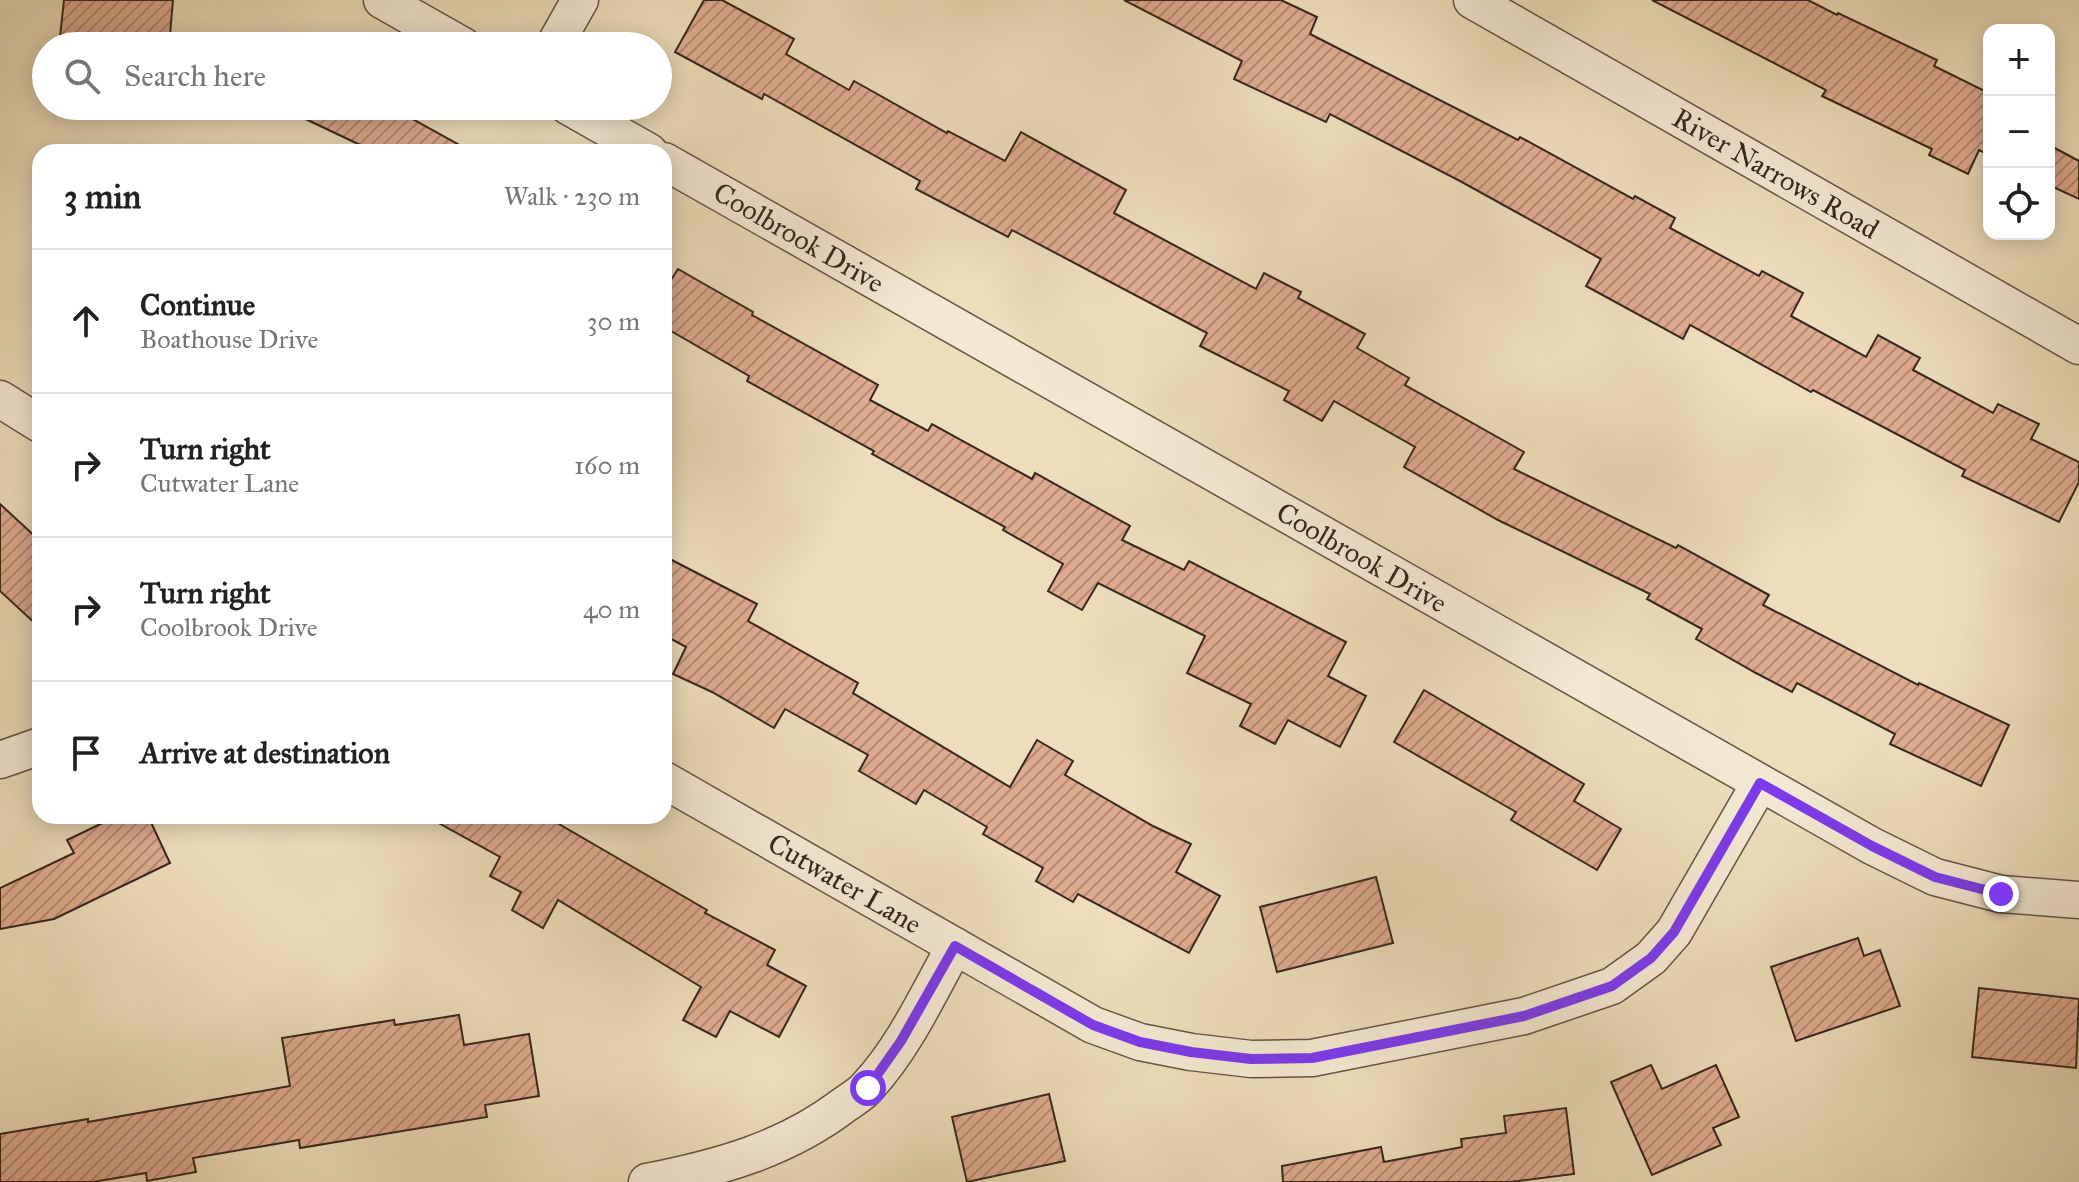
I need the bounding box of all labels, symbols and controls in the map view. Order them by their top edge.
map controls [1983,24,2055,240]
button: + [1983,24,2055,96]
search box [32,32,672,120]
icon: search [60,54,104,98]
text: Search here [124,58,266,94]
button: − [1983,96,2055,168]
street label: River Narrows Road [1666,100,1885,247]
button: locate [1983,168,2055,240]
street label: Coolbrook Drive [707,174,890,300]
text: 3 min [64,176,141,217]
text: Walk · 230 m [504,180,640,212]
text: Continue [140,287,255,323]
icon: ahead [64,299,108,343]
text: 30 m [587,305,640,337]
text: Boathouse Drive [140,323,318,355]
text: Turn right [140,431,271,467]
icon: right [64,443,108,487]
text: 160 m [574,449,640,481]
text: Cutwater Lane [140,467,299,499]
street label: Coolbrook Drive [1270,494,1453,620]
text: Turn right [140,575,271,611]
icon: right [64,587,108,631]
text: 40 m [583,593,640,625]
text: Coolbrook Drive [140,611,318,643]
icon: arrive [64,731,108,775]
text: Arrive at destination [140,735,390,771]
street label: Cutwater Lane [762,825,928,941]
route end [1983,876,2019,912]
route start [850,1070,886,1106]

